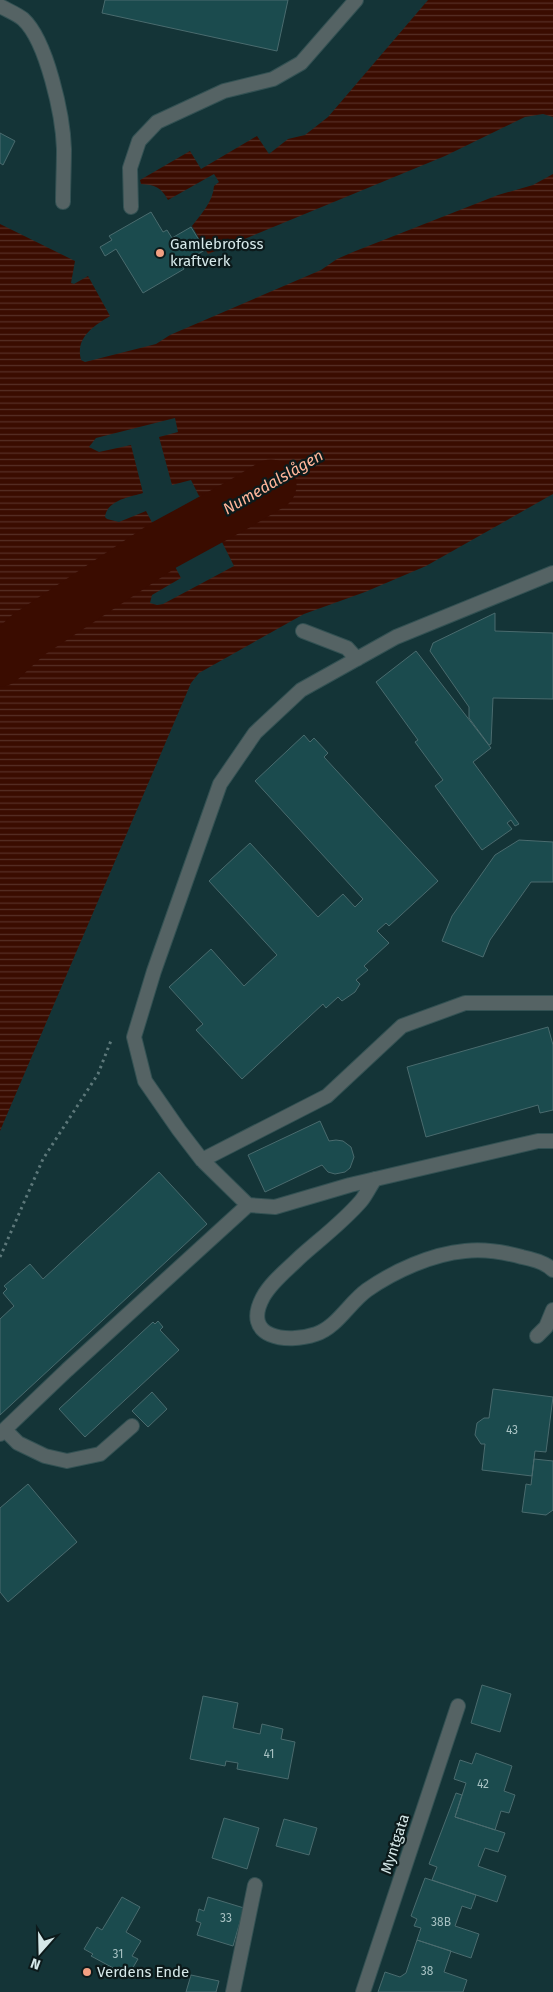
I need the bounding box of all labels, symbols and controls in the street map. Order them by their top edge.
place label: Gamlebrofoss kraftverk [170,235,263,270]
marker: Gamlebrofoss kraftverk [154,247,166,259]
water label: Numedalslågen [219,446,327,518]
house number: 43 [506,1423,518,1437]
house number: 41 [264,1747,274,1761]
house number: 42 [477,1777,489,1791]
street label: Myntgata [377,1812,413,1876]
house number: 33 [220,1911,232,1925]
house number: 38B [431,1915,451,1929]
north arrow [15,1927,65,1977]
house number: 31 [113,1947,123,1961]
text: N [28,1954,43,1973]
place label: Verdens Ende [97,1963,189,1981]
house number: 38 [421,1964,434,1978]
marker: Verdens Ende [81,1966,93,1978]

